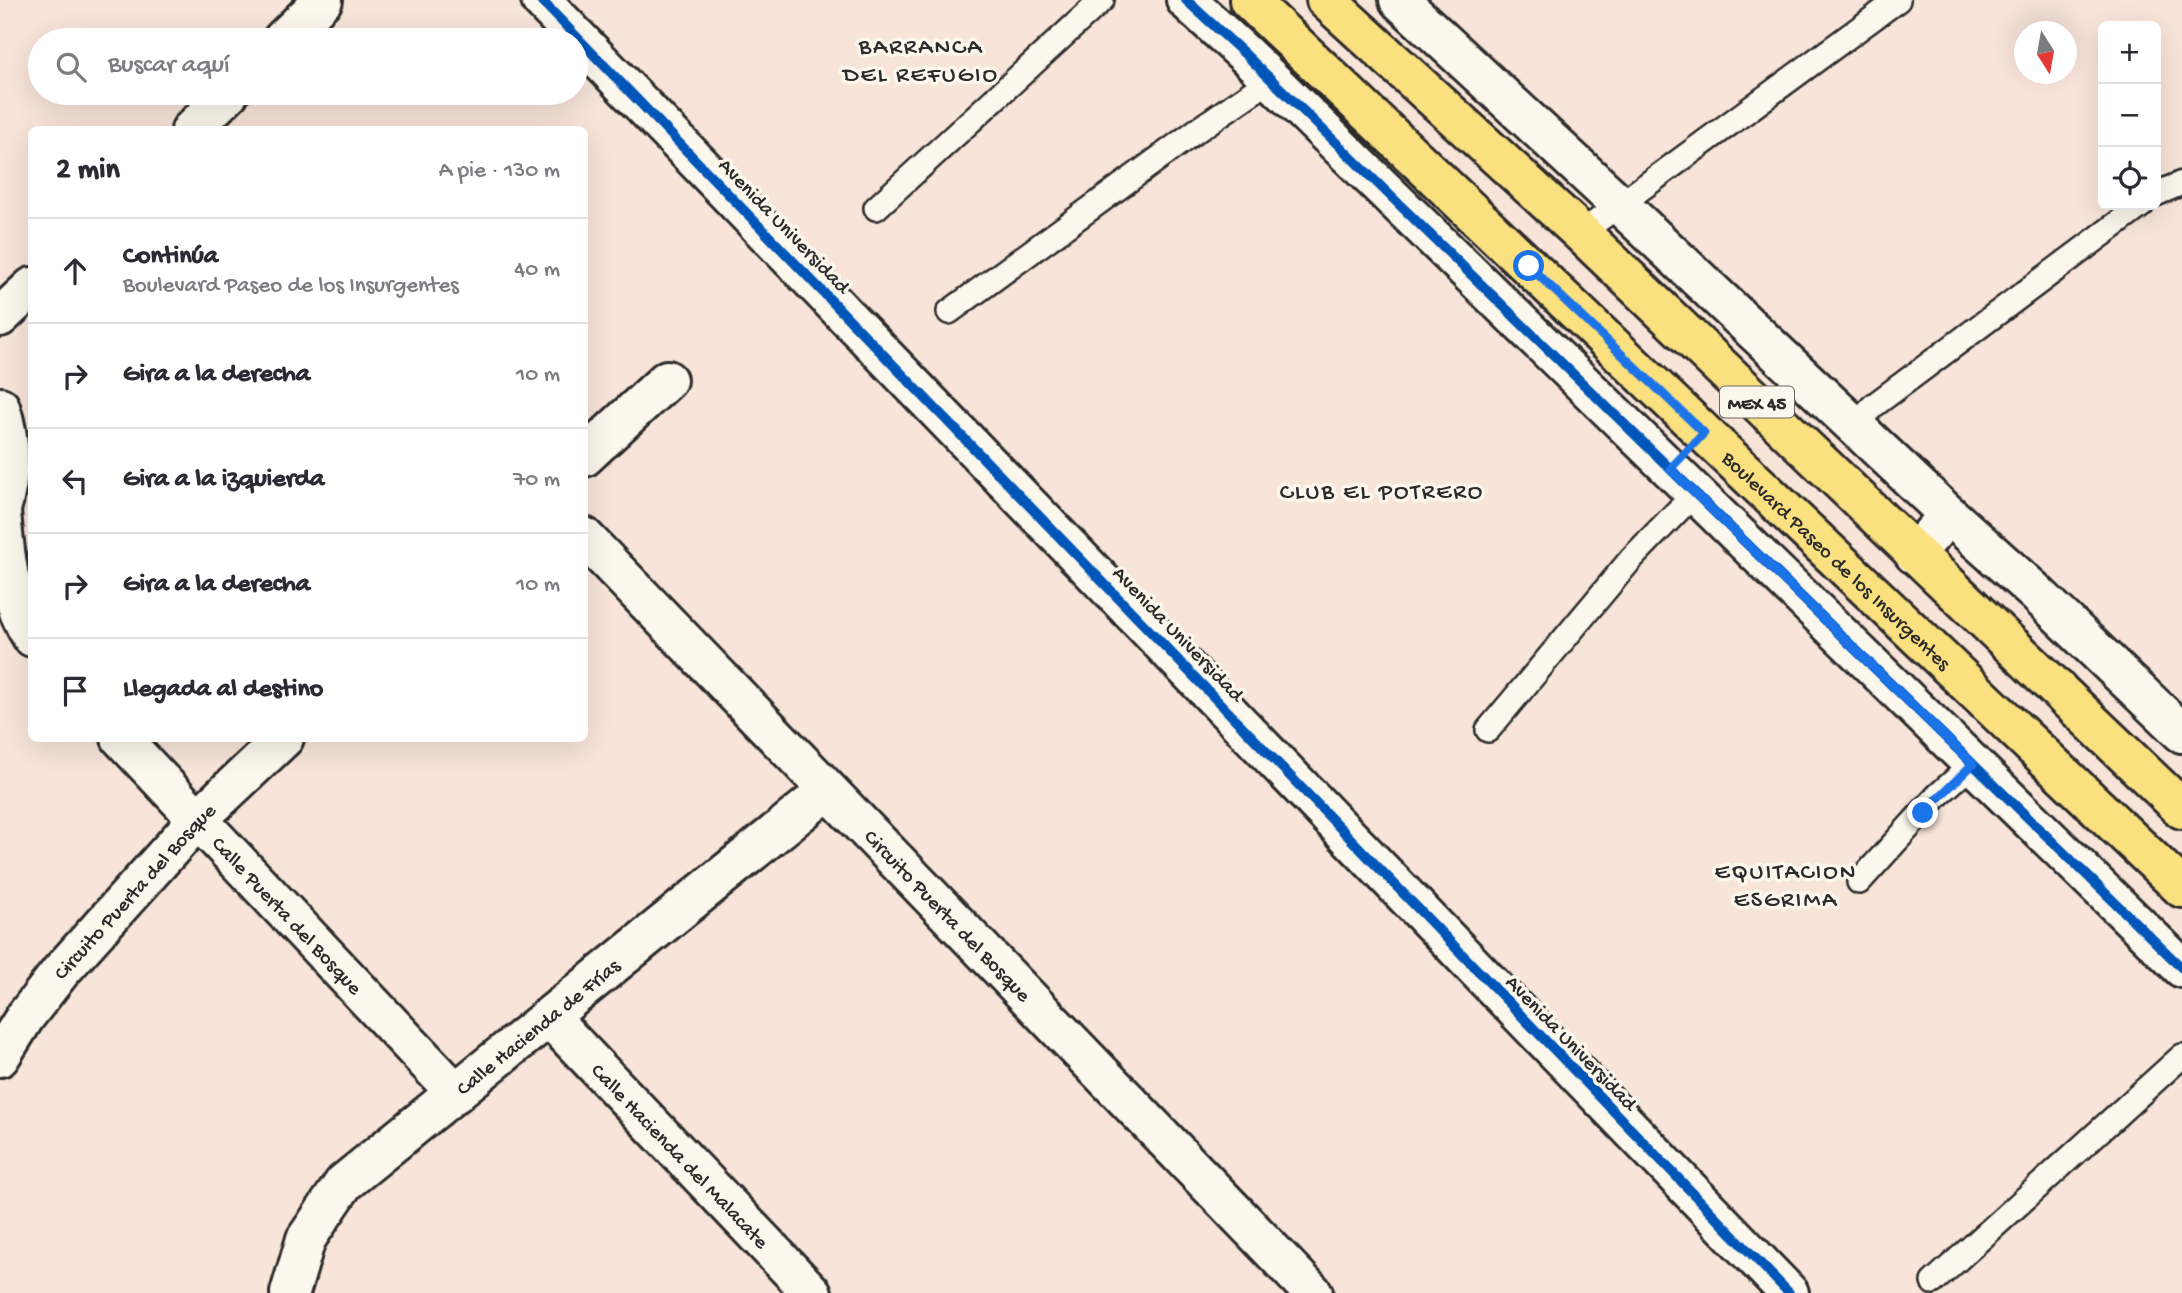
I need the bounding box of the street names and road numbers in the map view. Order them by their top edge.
street label: Avenida Universidad [711,154,855,302]
road number: MEX 45 [1720,386,1794,418]
street label: Boulevard Paseo de los Insurgentes [1714,447,1955,678]
street label: Avenida Universidad [1105,562,1249,710]
street label: Circuito Puerta del Bosque [50,799,223,986]
street label: Circuito Puerta del Bosque [857,826,1035,1010]
street label: Calle Puerta del Bosque [205,833,367,1002]
street label: Calle Hacienda de Frías [453,954,627,1103]
street label: Avenida Universidad [1498,971,1642,1119]
street label: Calle Hacienda del Malacate [584,1060,773,1257]

